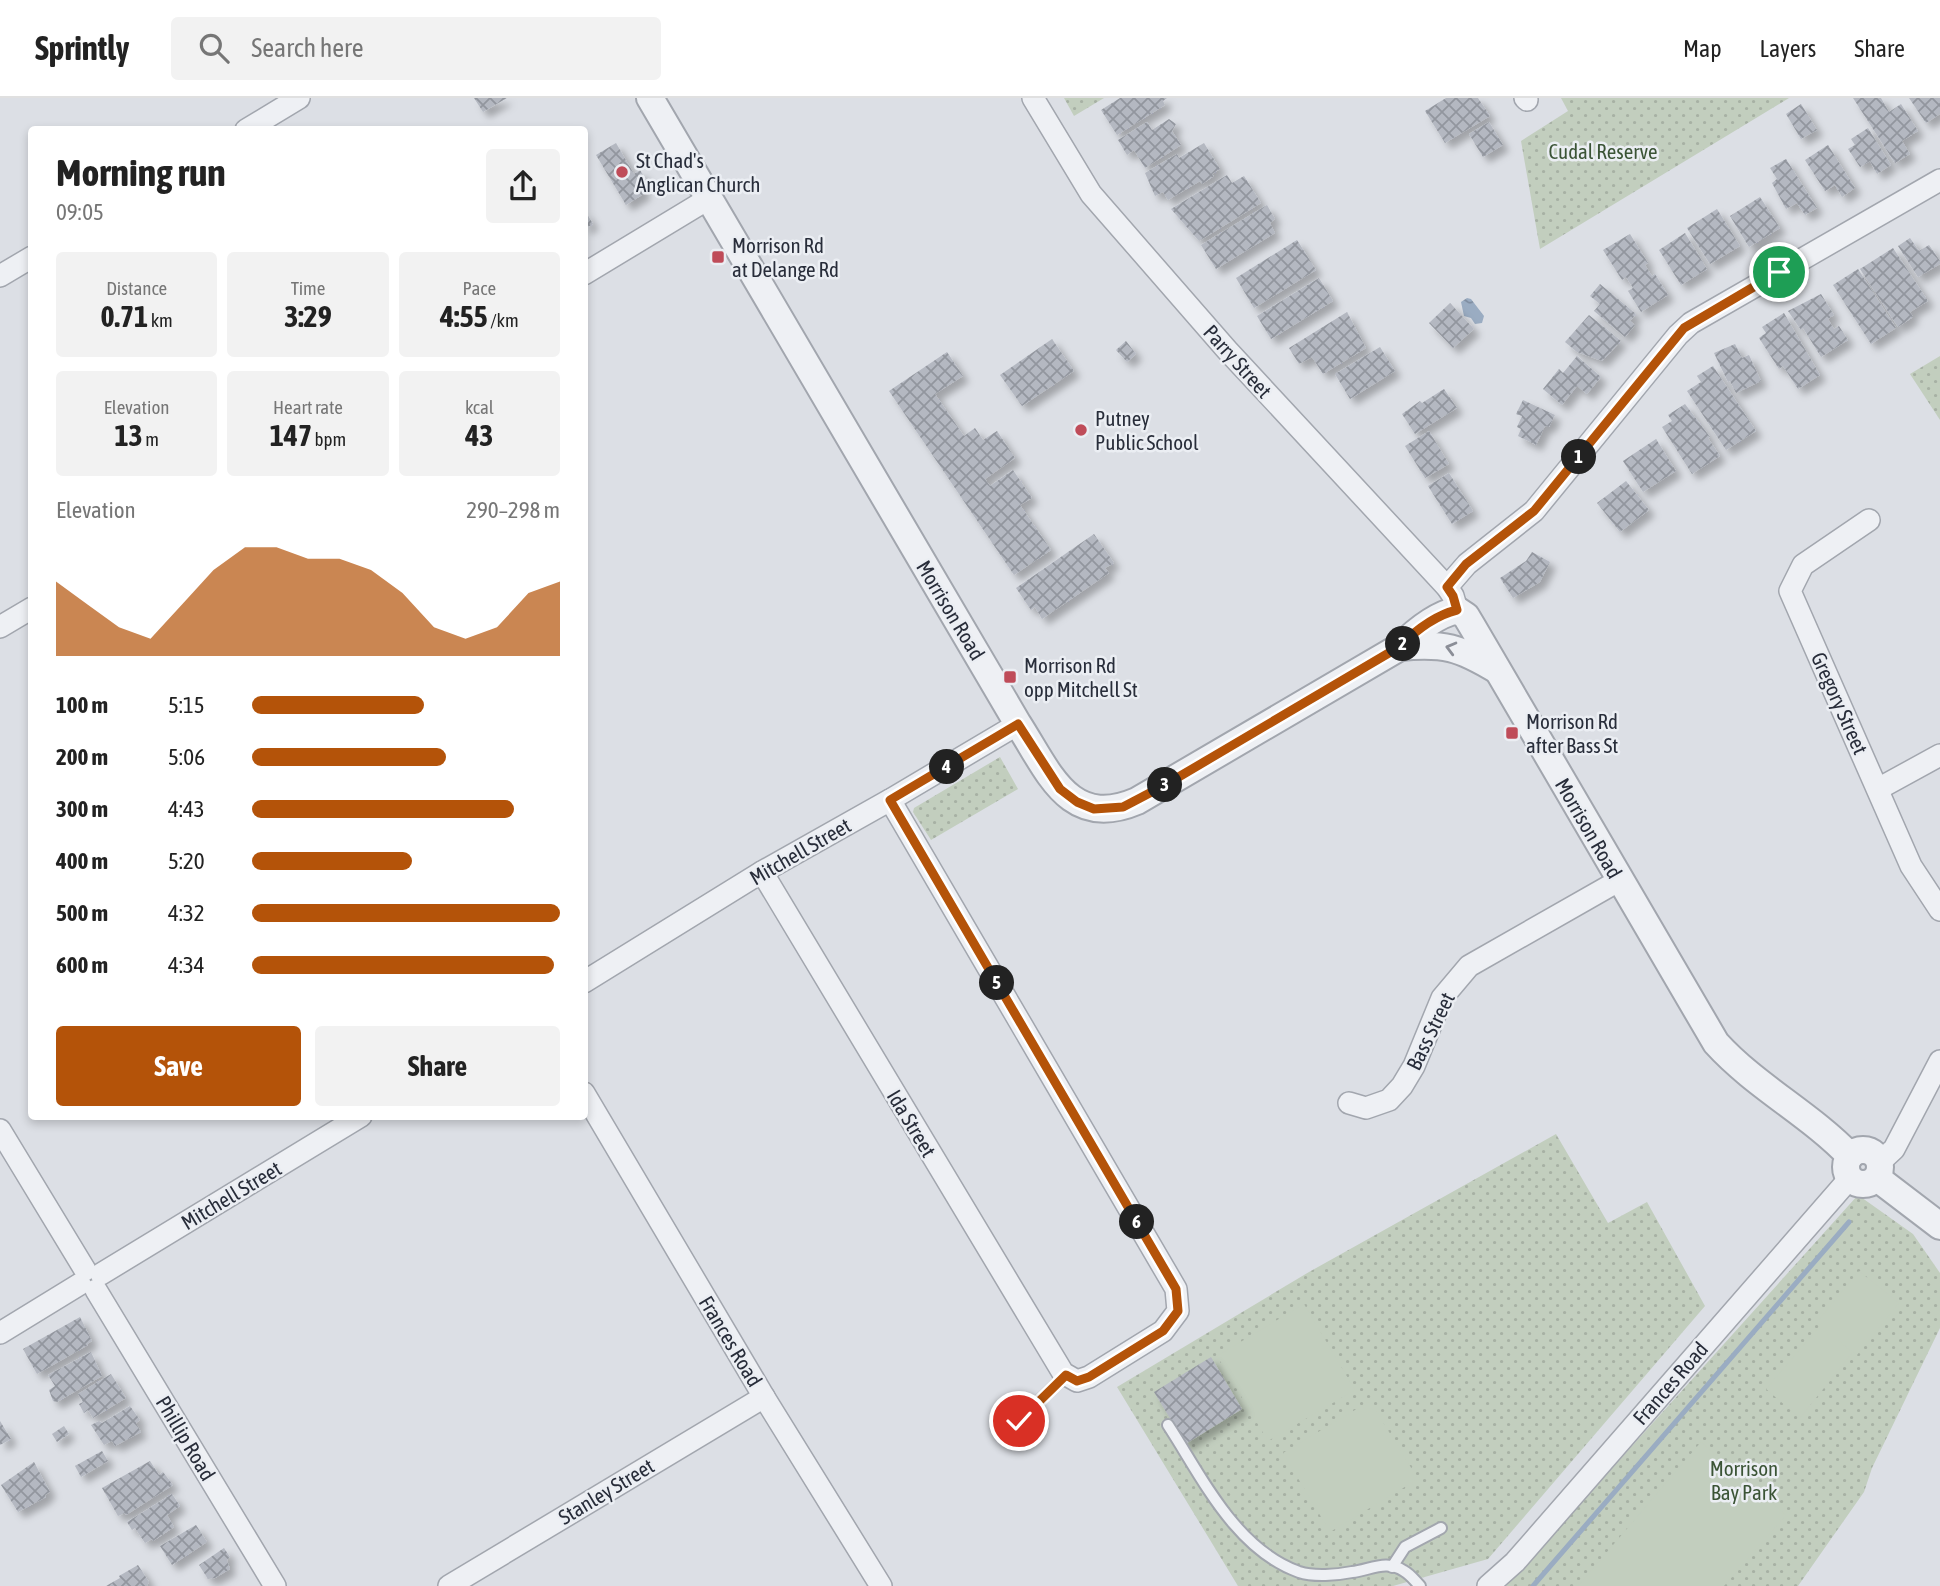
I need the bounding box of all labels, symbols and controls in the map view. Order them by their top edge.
search box [171,17,661,80]
text: Sprintly [35,29,129,67]
icon: search [195,29,233,67]
text: Search here [251,33,364,63]
text: Map [1683,35,1722,62]
text: Layers [1760,35,1816,62]
text: Share [1854,35,1905,62]
park label: Cudal Reserve [1549,139,1657,163]
place label: St Chad's Anglican Church [636,148,760,196]
button: share [486,149,560,223]
text: Morning run [56,151,226,194]
marker: St Chad's Anglican Church [614,164,630,180]
text: 09:05 [56,199,104,225]
place label: Morrison Rd at Delange Rd [732,233,839,281]
pin [1749,242,1809,302]
marker: Morrison Rd at Delange Rd [710,249,726,265]
icon: arrive [1760,253,1798,291]
text: Distance [106,277,167,299]
text: Time [291,277,325,299]
text: Pace [463,277,496,299]
text: 0.71 [101,299,148,333]
text: 3:29 [284,299,332,333]
text: 4:55 [440,299,488,333]
text: km [148,309,173,331]
text: /km [488,309,519,331]
street label: Parry Street [1199,320,1277,402]
text: Elevation [104,396,170,418]
text: Heart rate [273,396,343,418]
text: kcal [465,396,494,418]
place label: Putney Public School [1095,406,1199,454]
text: 13 [114,418,143,452]
text: 147 [270,418,312,452]
text: 43 [465,418,493,452]
marker: Putney Public School [1073,422,1089,438]
text: m [143,428,159,450]
text: bpm [312,428,346,450]
pin: 1 [1562,440,1596,474]
text: 1 [1574,445,1583,467]
text: Elevation [56,497,136,523]
text: 290–298 m [466,497,560,523]
street label: Morrison Road [912,556,990,664]
pin: 2 [1386,626,1420,662]
text: 2 [1398,632,1407,654]
one-way arrow [1446,642,1458,656]
street label: Gregory Street [1807,648,1873,758]
place label: Morrison Rd opp Mitchell St [1024,653,1138,701]
marker: Morrison Rd opp Mitchell St [1002,669,1018,685]
text: 100 m [56,692,108,718]
text: 5:15 [168,692,205,718]
place label: Morrison Rd after Bass St [1526,709,1618,757]
marker: Morrison Rd after Bass St [1504,725,1520,741]
text: 200 m [56,744,108,770]
text: 5:06 [168,744,205,770]
pin: 4 [930,750,964,784]
text: 4 [942,755,951,777]
pin: 3 [1148,768,1182,802]
text: 3 [1160,773,1169,795]
street label: Morrison Road [1551,774,1627,882]
text: 300 m [56,796,108,822]
text: 4:43 [168,796,205,822]
street label: Mitchell Street [745,813,855,889]
text: 400 m [56,848,108,874]
text: 5:20 [168,848,205,874]
text: 500 m [56,900,108,926]
text: 4:32 [168,900,205,926]
text: 600 m [56,952,108,978]
text: 4:34 [168,952,205,978]
pin: 5 [979,966,1014,1001]
text: 5 [992,971,1001,993]
street label: Bass Street [1401,988,1459,1074]
button: Save [56,1026,301,1106]
button: Share [315,1026,560,1106]
street label: Ida Street [883,1085,941,1161]
street label: Mitchell Street [177,1156,285,1234]
pin: 6 [1120,1204,1154,1240]
text: 6 [1132,1210,1141,1232]
street label: Frances Road [695,1291,767,1391]
street label: Frances Road [1628,1337,1712,1429]
street label: Phillip Road [151,1391,221,1485]
pin [989,1391,1049,1451]
icon: check [1000,1402,1038,1440]
street label: Stanley Street [554,1453,658,1529]
park label: Morrison Bay Park [1710,1456,1778,1504]

